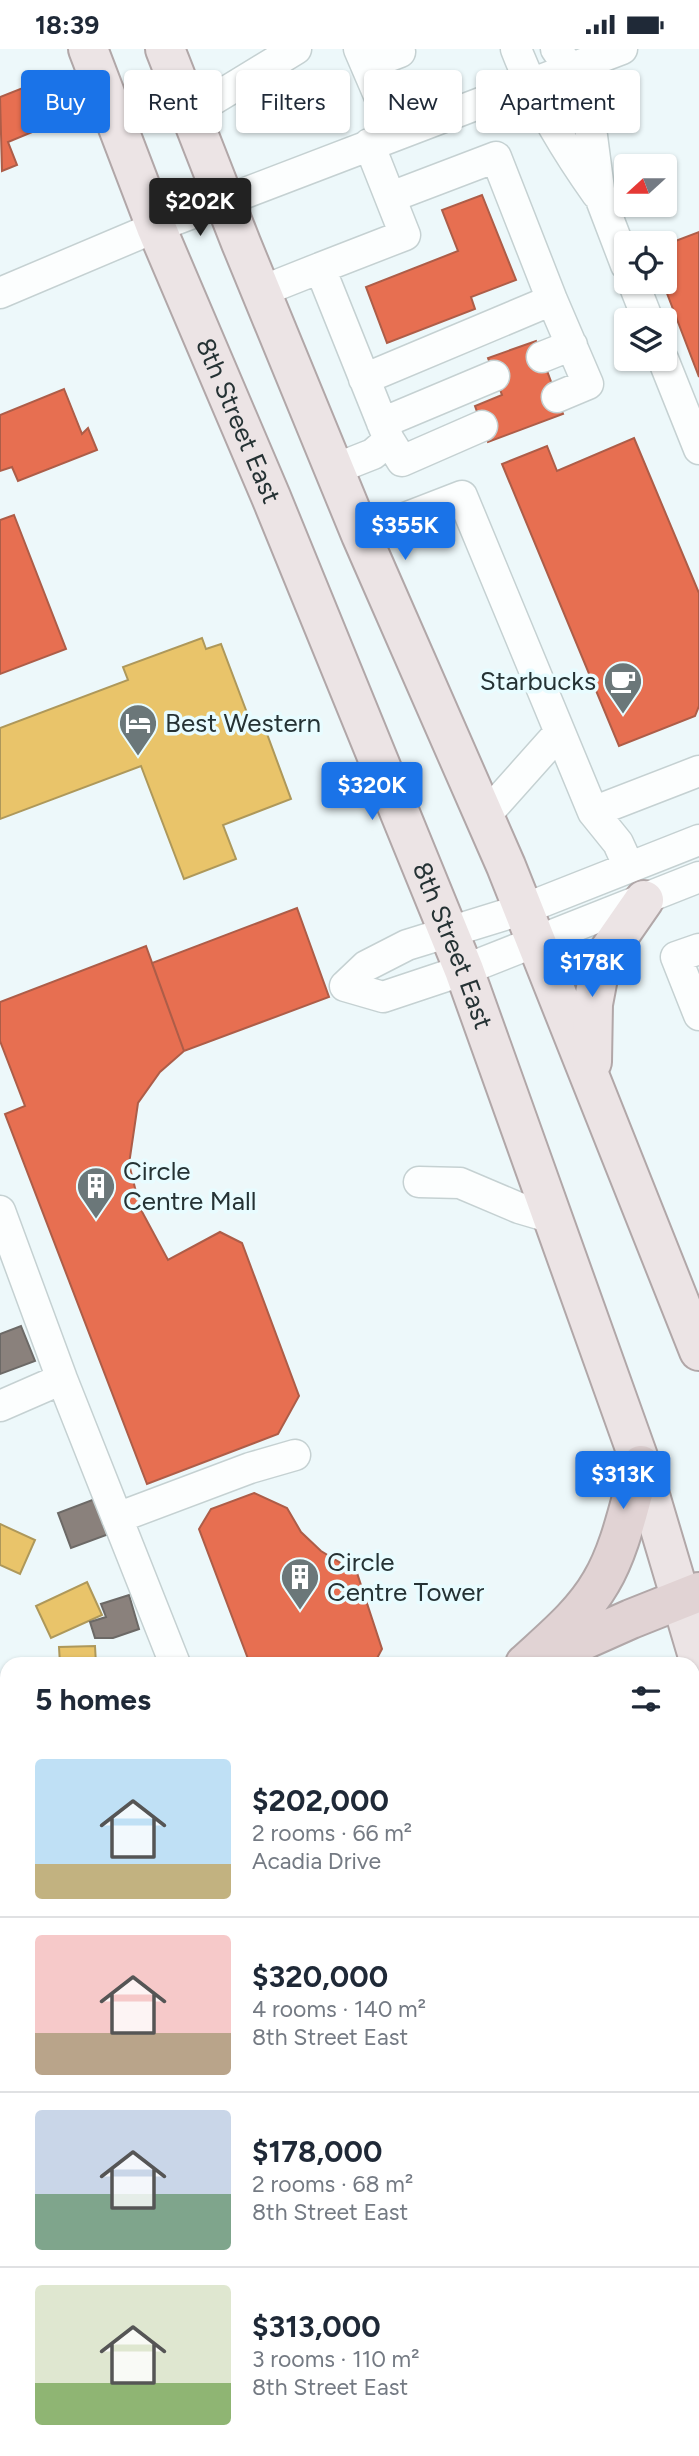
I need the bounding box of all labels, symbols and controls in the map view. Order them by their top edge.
text: 18:39 [35,9,99,41]
chip: Buy [21,70,110,133]
chip: Rent [124,70,222,133]
chip: Filters [236,70,350,133]
chip: New [364,70,462,133]
chip: Apartment [476,70,640,133]
north arrow [614,154,677,217]
map controls [614,154,677,371]
pin: $202K [151,179,249,238]
text: $202K [165,187,235,215]
button: locate [614,231,677,294]
button: layers [614,308,677,371]
street label: 8th Street East [189,333,288,508]
pin: $355K [356,503,454,562]
text: $355K [371,511,439,539]
cafe icon: Starbucks [602,660,644,715]
place label: Starbucks [480,665,596,697]
hotel icon: Best Western [117,702,159,757]
place label: Best Western [165,707,321,739]
pin: $320K [323,763,421,822]
text: $320K [337,771,407,799]
street label: 8th Street East [406,857,500,1033]
pin: $178K [543,939,641,999]
text: $178K [560,948,624,976]
place label: Circle Centre Mall [123,1155,256,1217]
building icon: Circle Centre Mall [75,1165,117,1220]
pin: $313K [574,1451,672,1511]
text: $313K [591,1460,655,1488]
place label: Circle Centre Tower [327,1546,484,1608]
building icon: Circle Centre Tower [279,1556,321,1611]
icon: filters [627,1680,665,1718]
text: 5 homes [35,1681,151,1718]
text: $202,000 [252,1782,389,1819]
icon: home [91,1787,175,1871]
text: 2 rooms · 66 m² [252,1819,412,1847]
text: Acadia Drive [252,1847,381,1875]
text: $320,000 [252,1958,388,1995]
icon: home [91,1963,175,2047]
text: 4 rooms · 140 m² [252,1995,426,2023]
text: 8th Street East [252,2023,408,2051]
text: $178,000 [252,2133,382,2170]
icon: home [91,2138,175,2222]
text: 2 rooms · 68 m² [252,2170,413,2198]
text: 8th Street East [252,2198,408,2226]
text: $313,000 [252,2308,381,2345]
icon: home [91,2313,175,2397]
text: 3 rooms · 110 m² [252,2345,419,2373]
text: 8th Street East [252,2373,408,2401]

